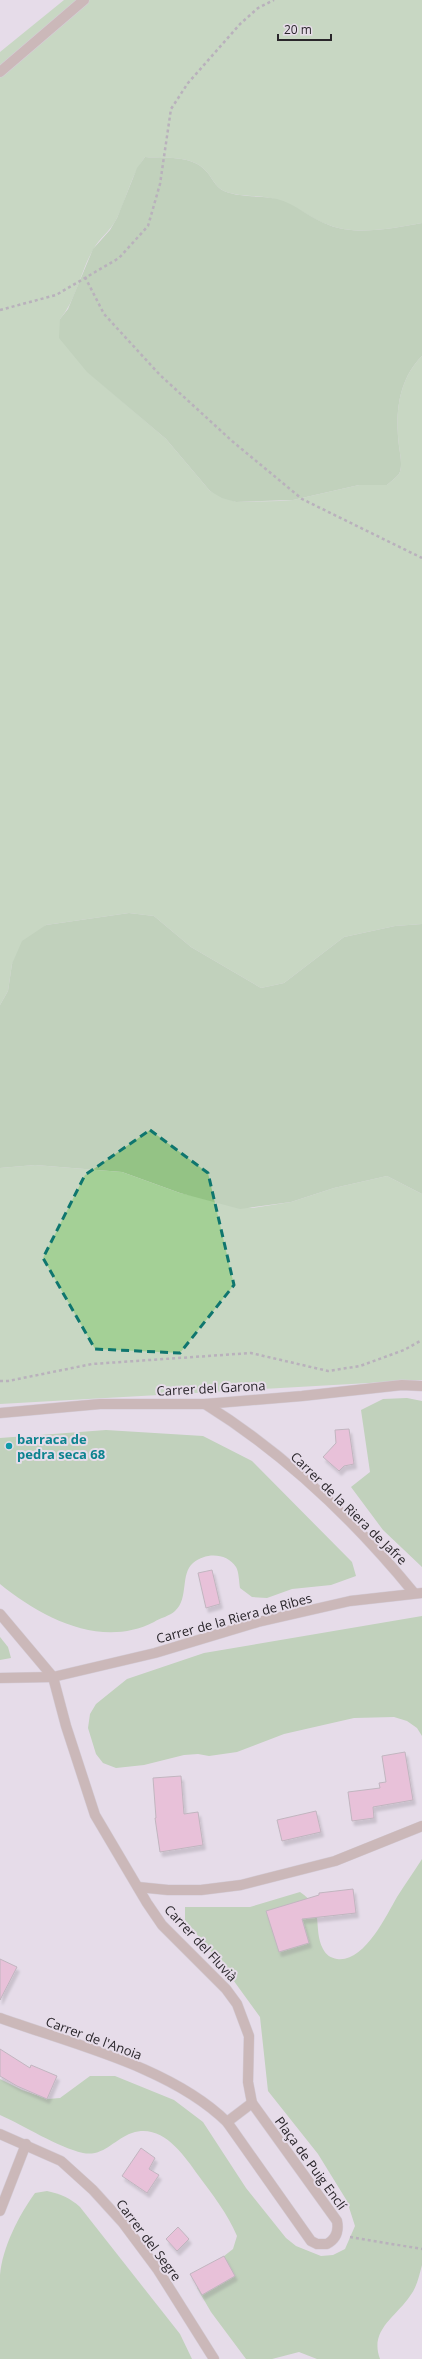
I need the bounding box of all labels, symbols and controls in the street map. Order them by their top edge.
scale bar [278,16,331,42]
text: 20 m [284,21,312,38]
street label: Carrer del Garona [156,1376,266,1400]
place label: barraca de pedra seca 68 [17,1430,105,1463]
marker: barraca de pedra seca 68 [4,1441,14,1451]
street label: Carrer de la Riera de Jafre [287,1448,411,1568]
street label: Carrer de la Riera de Ribes [154,1589,314,1647]
street label: Carrer del Fluvià [161,1901,241,1985]
street label: Carrer de l'Anoia [43,2012,145,2064]
street label: Plaça de Puig Enclí [271,2113,351,2214]
street label: Carrer del Segre [112,2195,186,2285]

